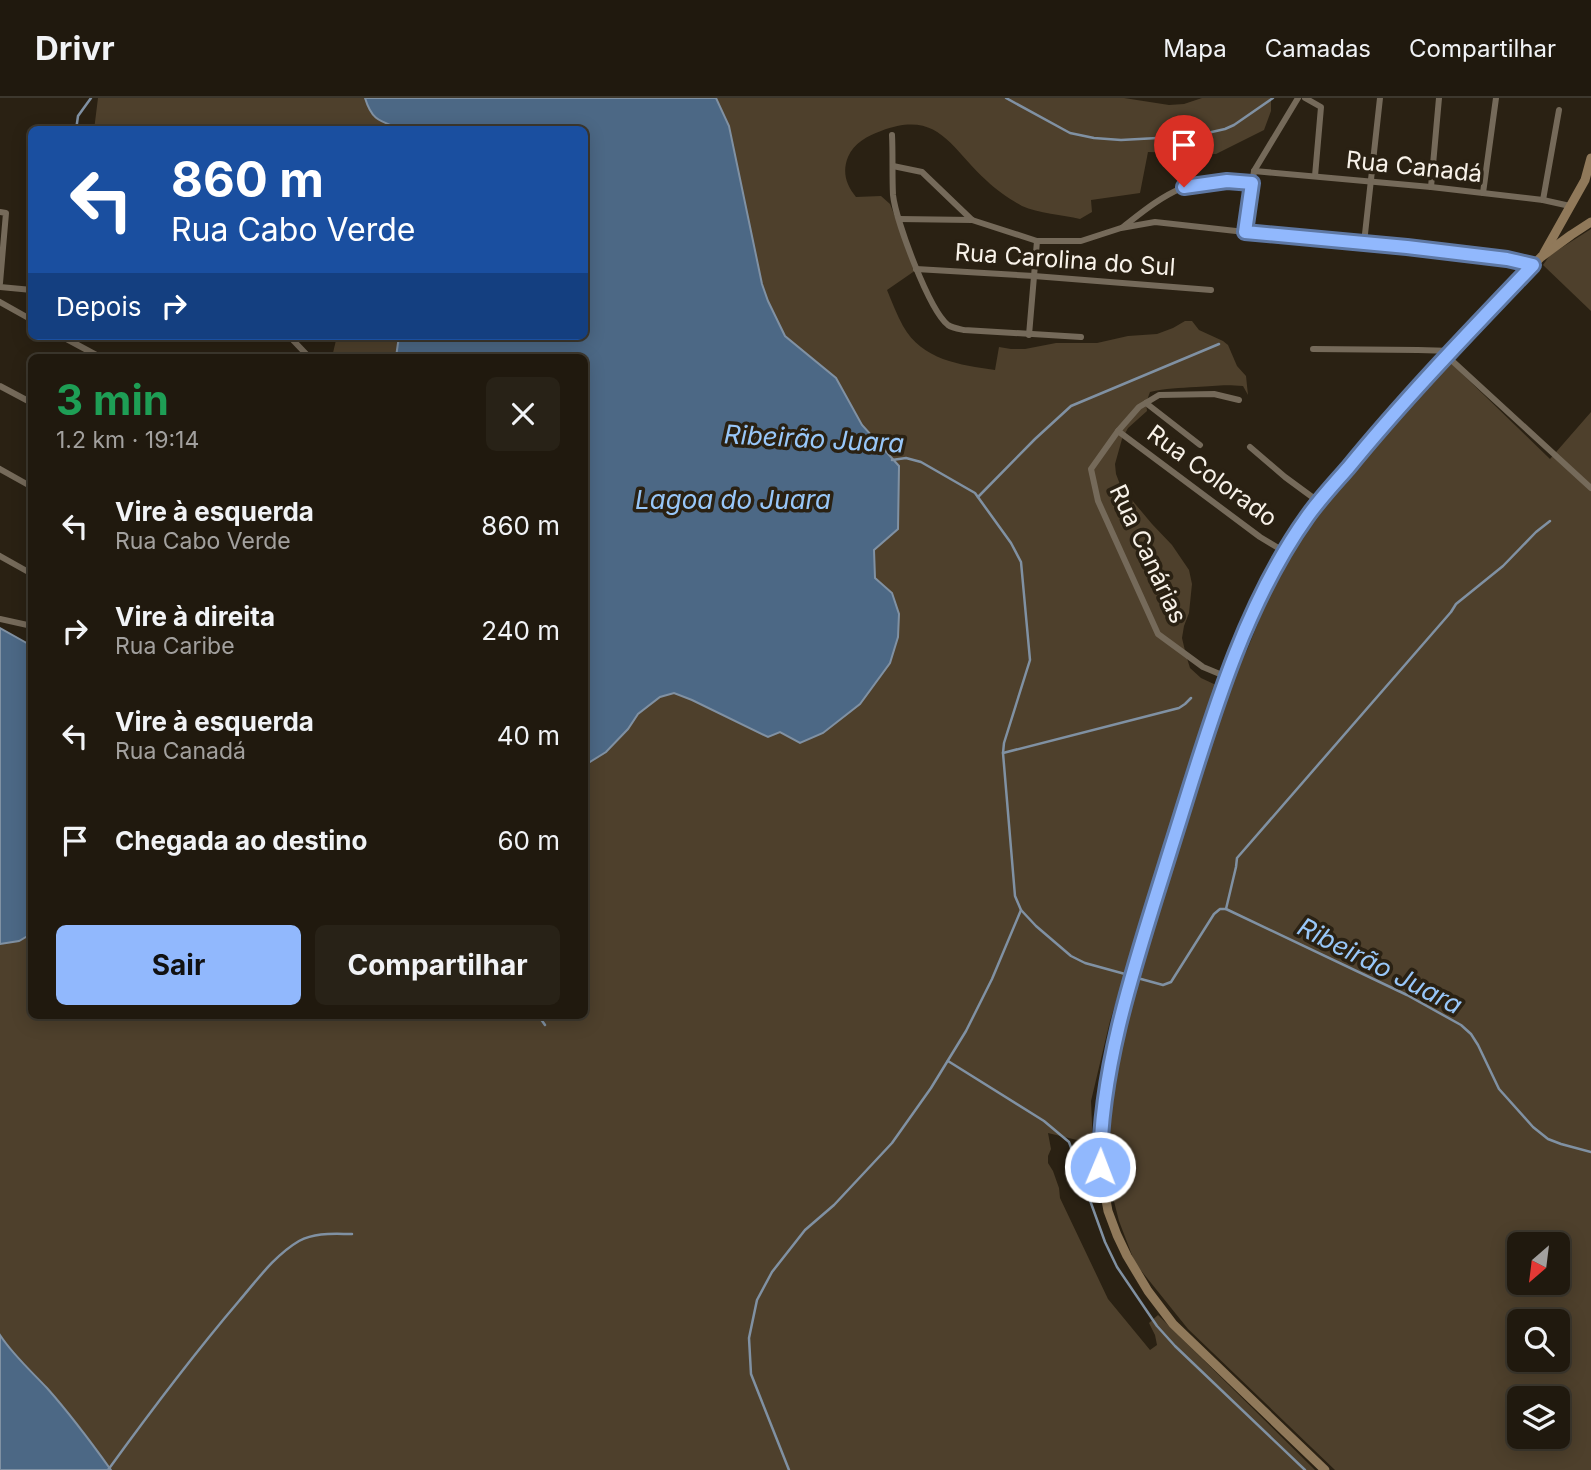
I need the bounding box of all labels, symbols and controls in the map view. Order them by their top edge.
text: Drivr [35,28,115,68]
text: Mapa [1163,34,1227,63]
text: Camadas [1265,34,1371,63]
text: Compartilhar [1409,34,1556,63]
pin [1154,115,1214,187]
icon: arrive [1165,126,1203,164]
street label: Rua Canadá [1345,145,1484,188]
text: 860 m [171,150,324,209]
icon: left [56,154,147,245]
text: Rua Cabo Verde [171,210,415,249]
street label: Rua Carolina do Sul [954,237,1176,282]
icon: right [155,287,193,325]
text: Depois [56,291,141,322]
text: 3 min [56,374,169,425]
button: close [486,377,560,451]
water label: Ribeirão Juara [723,418,905,459]
street label: Rua Colorado [1142,419,1283,532]
text: 1.2 km · 19:14 [56,426,199,454]
street label: Rua Canárias [1104,480,1193,628]
water label: Lagoa do Juara [635,484,831,515]
text: Vire à esquerda [115,496,314,527]
icon: left [56,507,94,545]
text: 860 m [481,510,560,541]
text: Rua Cabo Verde [115,527,291,555]
text: Vire à direita [115,601,275,632]
icon: right [56,612,94,650]
text: 240 m [481,615,560,646]
text: Rua Caribe [115,632,235,660]
text: Vire à esquerda [115,706,314,737]
icon: left [56,717,94,755]
text: 40 m [497,720,560,751]
text: Rua Canadá [115,737,246,765]
icon: arrive [56,822,94,860]
text: Chegada ao destino [115,825,367,856]
text: 60 m [497,825,560,856]
water label: Ribeirão Juara [1293,911,1468,1020]
button: Sair [56,925,301,1005]
button: Compartilhar [315,925,560,1005]
position arrow [1063,1130,1137,1204]
north arrow [1507,1232,1570,1295]
map controls [1507,1232,1570,1449]
button: search [1507,1309,1570,1372]
button: layers [1507,1386,1570,1449]

